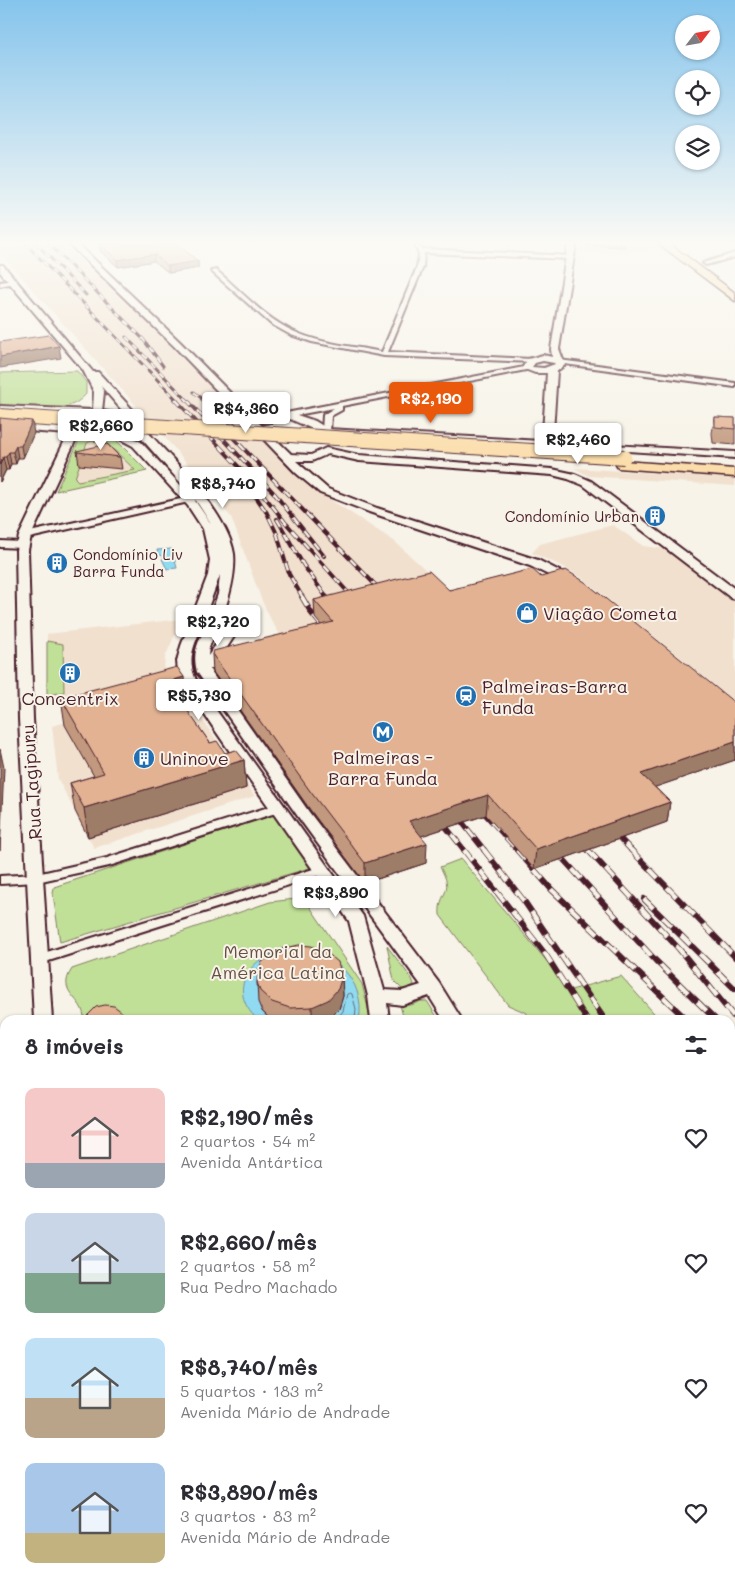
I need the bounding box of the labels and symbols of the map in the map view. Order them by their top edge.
north arrow [675,15,720,60]
pin: R$2,190 [385,382,477,424]
pin: R$4,360 [200,392,292,434]
pin: R$2,660 [55,408,147,451]
pin: R$2,460 [532,422,624,465]
pin: R$8,740 [177,466,269,509]
building icon: Condomínio Urban [643,504,667,528]
place label: Condomínio Urban [505,506,639,526]
place label: Condomínio Liv Barra Funda [73,544,183,581]
building icon: Condomínio Liv Barra Funda [45,551,69,575]
shop icon: Viação Cometa [515,601,539,625]
place label: Viação Cometa [543,601,678,625]
pin: R$2,720 [172,604,264,647]
building icon: Concentrix [58,661,82,685]
place label: Palmeiras-Barra Funda [482,674,628,719]
pin: R$5,730 [153,678,245,721]
station icon: Palmeiras-Barra Funda [454,684,478,708]
place label: Concentrix [22,686,118,710]
metro station icon: Palmeiras - Barra Funda [371,720,395,744]
street label: Rua Tagipuru [15,724,47,840]
place label: Palmeiras - Barra Funda [328,745,438,790]
building icon: Uninove [132,746,156,770]
place label: Uninove [160,746,229,770]
pin: R$3,890 [290,876,382,918]
park label: Memorial da América Latina [210,939,346,984]

